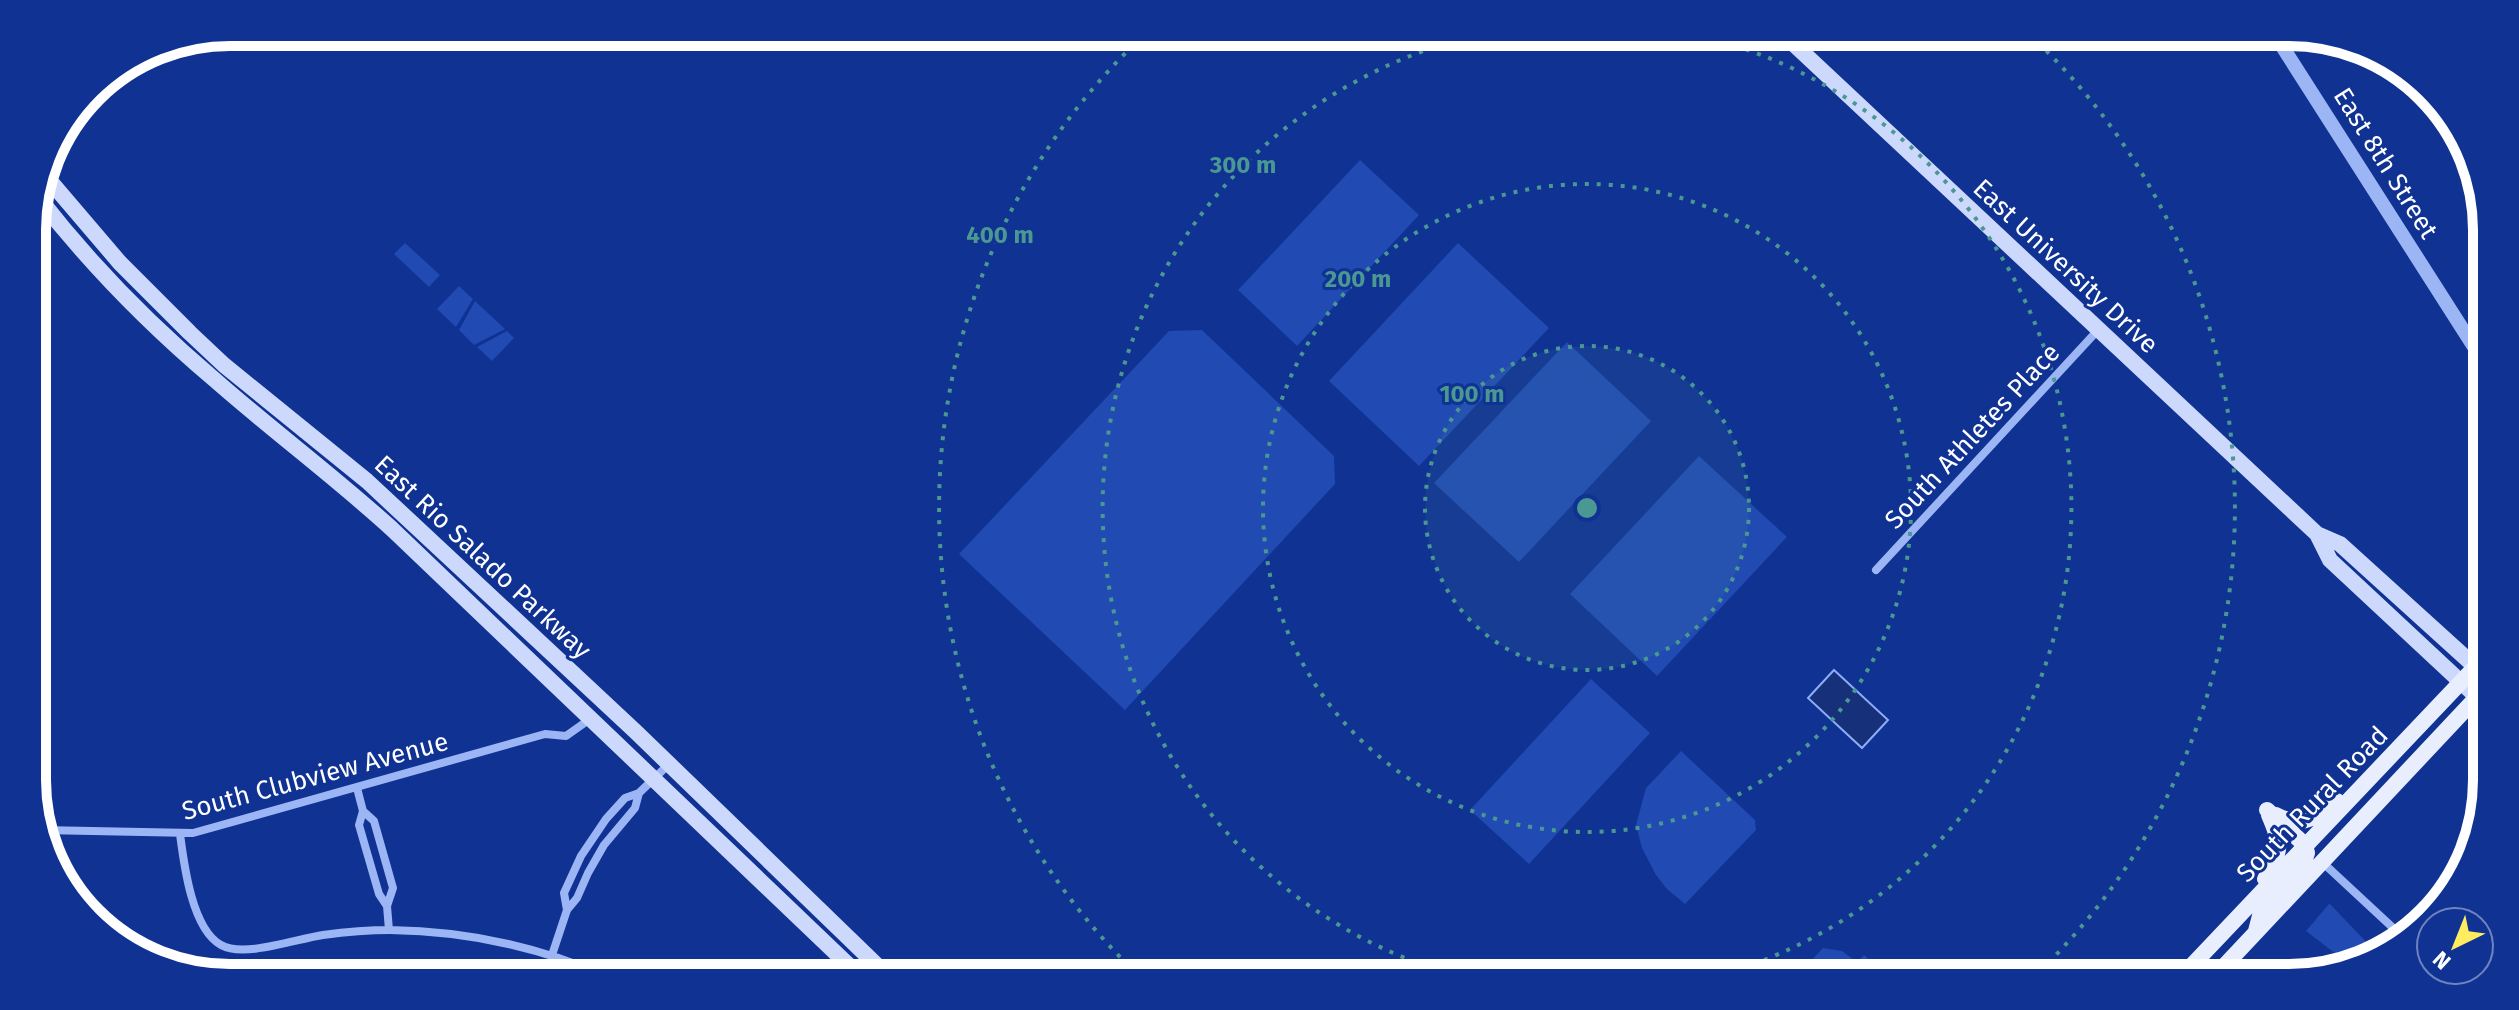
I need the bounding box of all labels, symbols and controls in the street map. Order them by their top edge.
street label: East 8th Street [2327,82,2445,245]
text: 300 m [1209,151,1276,179]
street label: East University Drive [1967,173,2165,360]
text: 400 m [966,221,1034,249]
text: 200 m [1325,265,1391,293]
street label: South Athletes Place [1879,337,2066,535]
text: 100 m [1439,380,1505,408]
street label: East Rio Salado Parkway [368,449,597,666]
centre of rings [1573,494,1601,522]
street label: South Rural Road [2230,720,2394,889]
street label: South Clubview Avenue [179,726,452,827]
north arrow [2415,906,2495,986]
text: N [2427,945,2456,975]

